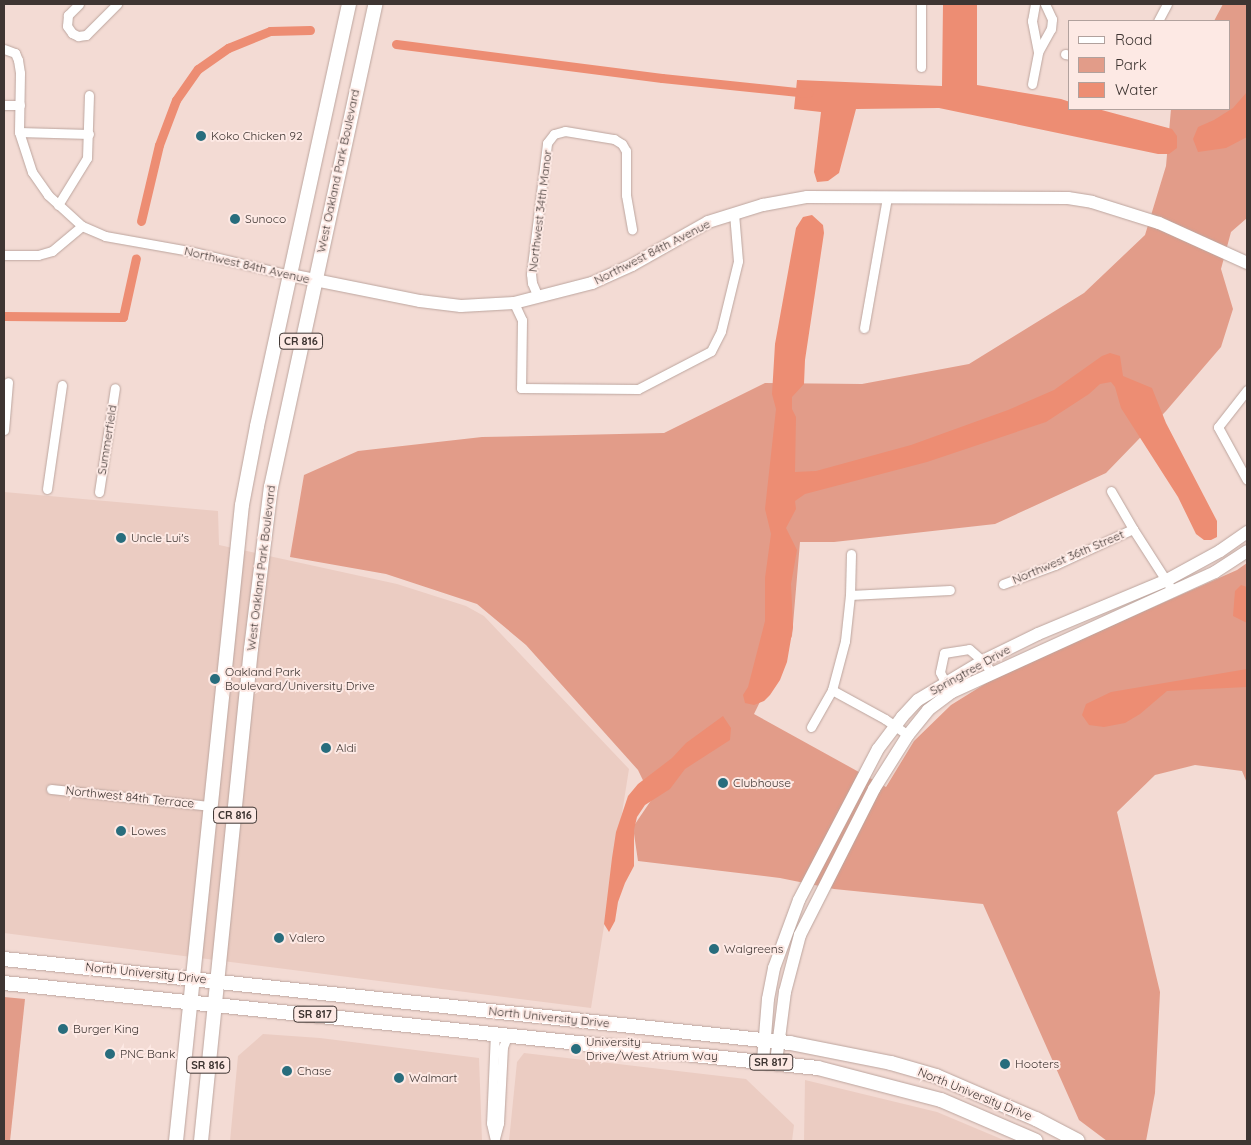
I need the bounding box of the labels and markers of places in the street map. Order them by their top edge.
place label: Koko Chicken 92 [211,129,303,143]
marker: Koko Chicken 92 [195,130,207,142]
place label: Sunoco [245,212,286,226]
marker: Sunoco [229,213,241,225]
place label: Uncle Lui's [131,531,189,545]
marker: Uncle Lui's [115,532,127,544]
place label: Oakland Park Boulevard/University Drive [225,665,375,693]
marker: Oakland Park Boulevard/University Drive [209,673,221,685]
place label: Aldi [336,741,356,755]
marker: Aldi [320,742,332,754]
place label: Clubhouse [733,776,791,790]
marker: Clubhouse [717,777,729,789]
place label: Lowes [131,824,166,838]
marker: Lowes [115,825,127,837]
place label: Valero [289,931,325,945]
marker: Valero [273,932,285,944]
place label: Walgreens [724,942,783,956]
marker: Walgreens [708,943,720,955]
place label: Burger King [73,1022,139,1036]
marker: Burger King [57,1023,69,1035]
place label: University Drive/West Atrium Way [586,1035,718,1063]
marker: University Drive/West Atrium Way [570,1043,582,1055]
place label: PNC Bank [120,1047,175,1061]
marker: PNC Bank [104,1048,116,1060]
place label: Hooters [1015,1057,1059,1071]
marker: Hooters [999,1058,1011,1070]
place label: Chase [297,1064,331,1078]
marker: Chase [281,1065,293,1077]
place label: Walmart [409,1071,457,1085]
marker: Walmart [393,1072,405,1084]

